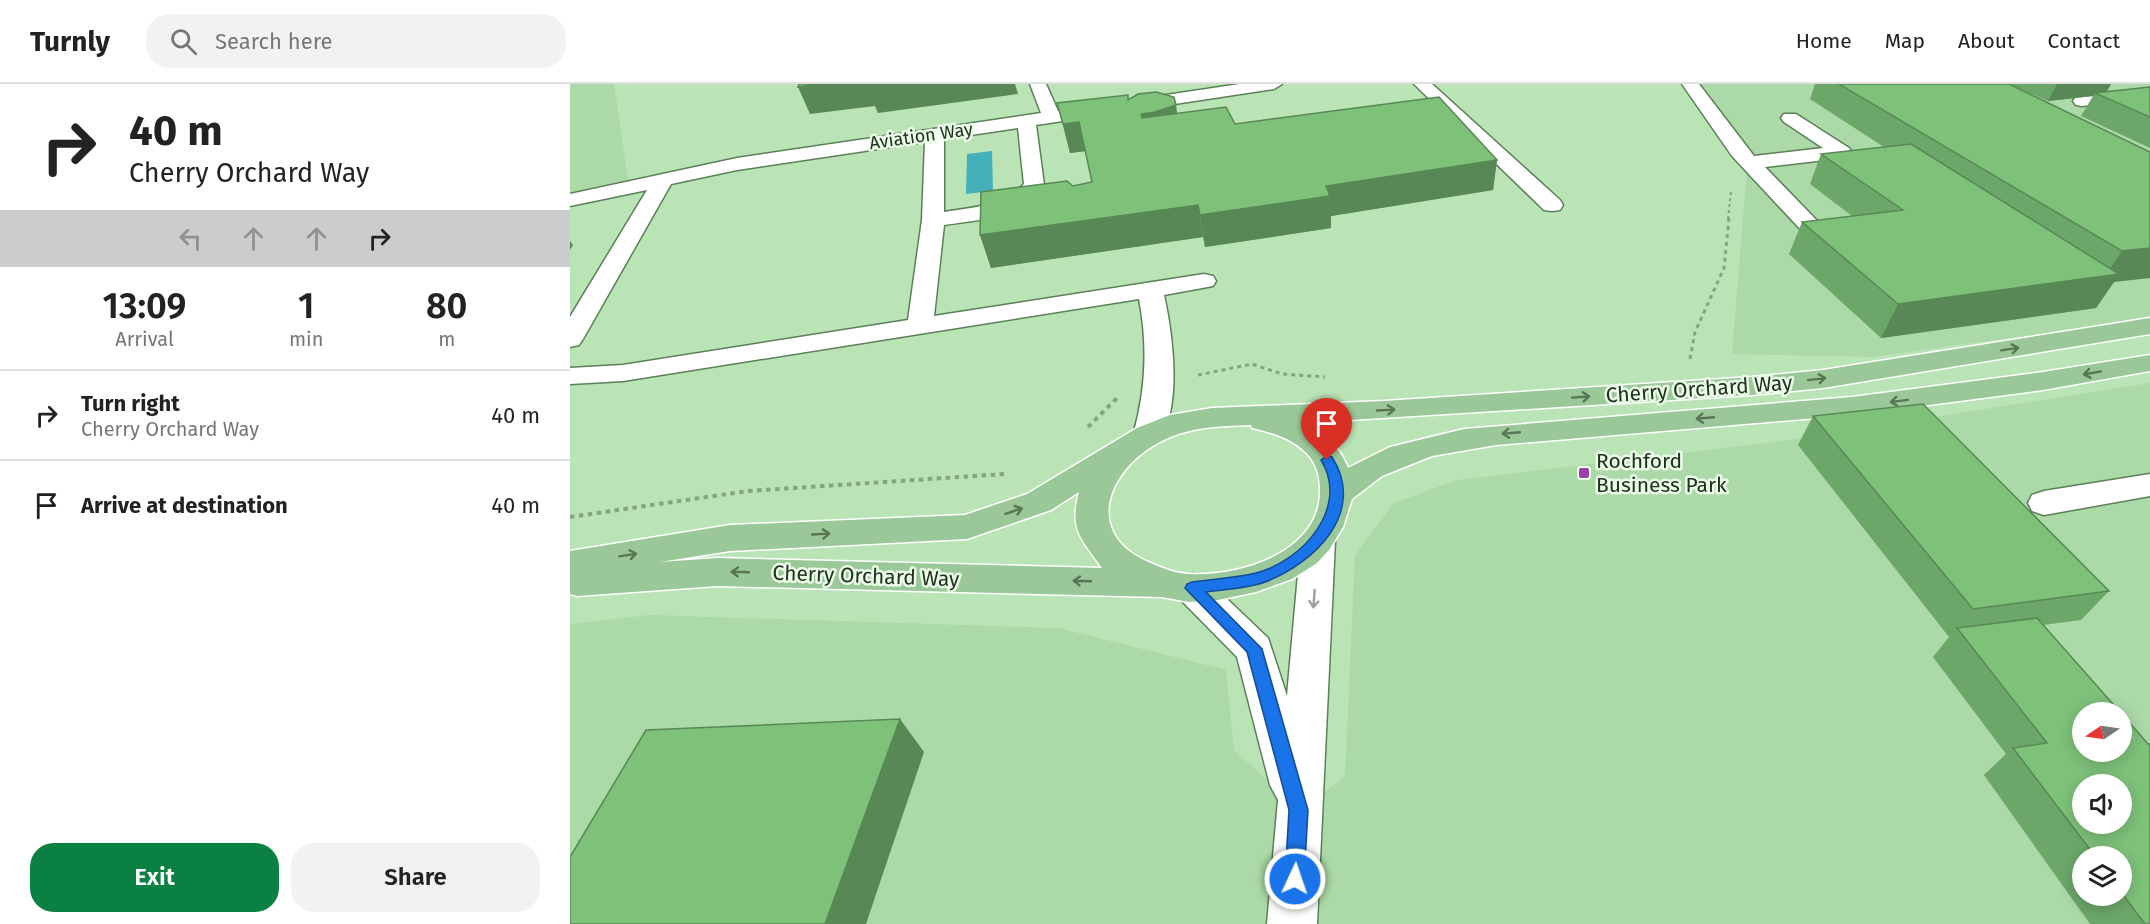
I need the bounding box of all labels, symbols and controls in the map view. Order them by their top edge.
search box [146,14,566,68]
text: Turnly [30,25,110,58]
icon: search [167,25,200,58]
text: Search here [215,28,332,55]
text: Home [1796,28,1852,54]
text: Map [1885,28,1925,54]
text: About [1958,28,2015,54]
text: Contact [2048,28,2120,54]
text: 40 m [129,106,223,156]
icon: right [30,108,108,186]
street label: Aviation Way [868,118,974,154]
text: Cherry Orchard Way [129,157,369,189]
icon: left [174,222,207,255]
icon: ahead [237,222,270,255]
icon: ahead [300,222,333,255]
icon: right [363,222,396,255]
text: 13:09 [103,284,186,328]
text: 1 [298,284,314,328]
text: 80 [426,284,467,328]
text: Arrival [115,327,174,351]
text: min [289,327,323,351]
text: m [438,327,455,351]
one-way arrow [1999,343,2019,354]
one-way arrow [2083,367,2103,378]
street label: Cherry Orchard Way [1605,369,1794,408]
one-way arrow [1807,373,1826,384]
text: Turn right [81,390,180,417]
one-way arrow [1570,392,1590,403]
one-way arrow [1890,395,1910,406]
pin [1301,398,1352,460]
icon: right [30,399,63,432]
text: 40 m [491,402,540,429]
one-way arrow [1376,404,1396,415]
icon: arrive [1310,407,1343,440]
one-way arrow [1696,413,1716,424]
text: Cherry Orchard Way [81,417,259,441]
one-way arrow [1501,428,1521,439]
place label: Rochford Business Park [1596,448,1727,498]
marker: Rochford Business Park [1577,466,1591,480]
icon: arrive [30,489,63,522]
text: Arrive at destination [81,492,288,519]
text: 40 m [491,492,540,519]
one-way arrow [1004,504,1022,515]
one-way arrow [811,528,831,539]
one-way arrow [617,549,637,560]
street label: Cherry Orchard Way [772,560,961,592]
one-way arrow [731,567,751,578]
one-way arrow [1073,576,1093,587]
one-way arrow [1308,589,1319,609]
north arrow [2072,702,2132,762]
map controls [2072,702,2132,906]
button: sound [2072,774,2132,834]
button: Exit [30,843,279,912]
button: Share [291,843,540,912]
button: layers [2072,846,2132,906]
position arrow [1263,847,1327,911]

